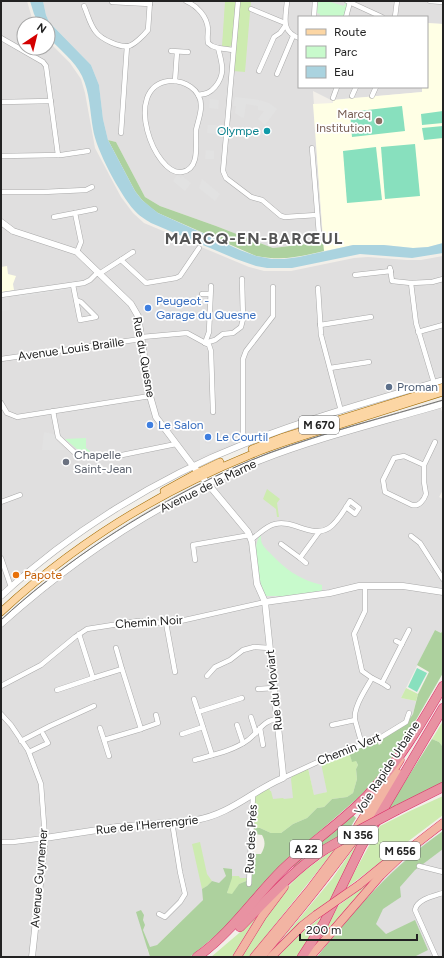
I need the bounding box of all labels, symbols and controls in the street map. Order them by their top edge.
north arrow [16,16,56,56]
legend [298,16,428,88]
text: N [34,20,49,36]
text: Route [334,25,367,39]
text: Parc [334,45,358,59]
text: Eau [334,65,354,79]
place label: Marcq Institution [316,107,371,135]
marker: Marcq Institution [374,116,384,126]
place label: Olympe [217,124,259,138]
marker: Olympe [262,126,272,136]
district label: MARCQ-EN-BARŒUL [165,229,343,248]
place label: Peugeot - Garage du Quesne [156,294,257,322]
marker: Peugeot - Garage du Quesne [143,303,153,313]
street label: Rue du Quesne [130,315,158,399]
street label: Avenue Louis Braille [17,335,125,363]
place label: Proman [397,380,438,394]
marker: Proman [384,382,394,392]
road number: M 670 [299,416,339,434]
place label: Le Salon [158,418,204,432]
marker: Le Salon [145,420,155,430]
place label: Le Courtil [216,430,268,444]
marker: Le Courtil [203,432,213,442]
place label: Chapelle Saint-Jean [74,448,132,476]
street label: Avenue de la Marne [158,456,259,515]
marker: Chapelle Saint-Jean [61,457,71,467]
place label: Papote [24,568,63,582]
marker: Papote [11,570,21,580]
street label: Chemin Noir [115,613,183,631]
street label: Rue du Moviart [263,648,285,731]
street label: Voie Rapide Urbaine [351,718,423,817]
street label: Chemin Vert [315,730,383,768]
street label: Rue des Prés [242,804,260,874]
street label: Rue de l'Herrengrie [95,813,199,837]
road number: N 356 [338,826,378,844]
street label: Avenue Guynemer [28,828,50,928]
road number: A 22 [290,840,322,858]
road number: M 656 [380,842,420,860]
scale bar [300,916,417,942]
text: 200 m [306,923,341,937]

